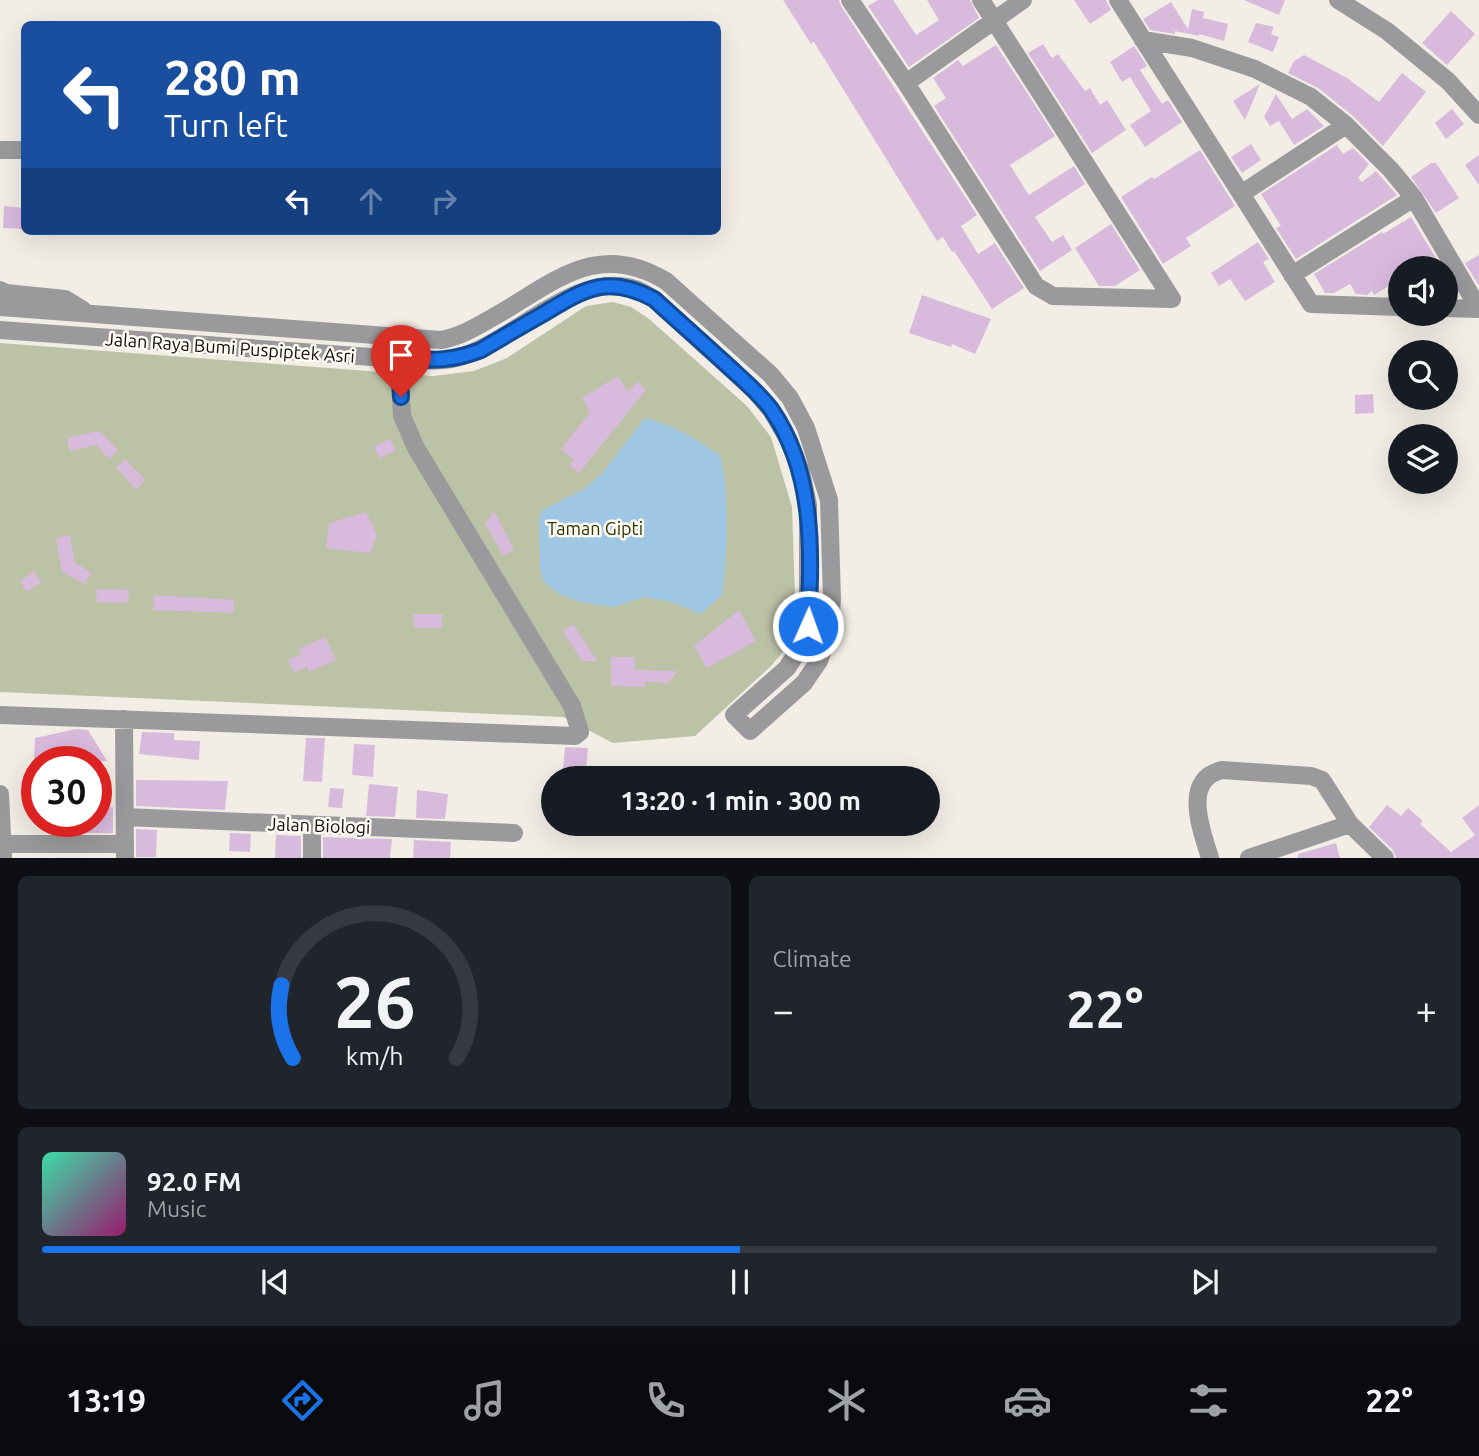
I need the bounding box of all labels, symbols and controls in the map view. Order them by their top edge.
icon: left [49,49,140,140]
text: 280 m [164,49,301,104]
text: Turn left [164,107,288,143]
icon: left [279,182,317,220]
icon: ahead [352,182,390,220]
icon: right [425,182,463,220]
map controls [1388,256,1458,494]
button: sound [1388,256,1458,326]
pin [371,325,431,397]
street label: Jalan Raya Bumi Puspiptek Asri [105,328,355,366]
icon: arrive [382,336,420,374]
button: search [1388,340,1458,410]
button: layers [1388,424,1458,494]
park label: Taman Gipti [547,518,643,538]
position arrow [771,589,845,663]
speed limit sign: 30 [21,746,112,837]
text: 13:20 · 1 min · 300 m [620,786,861,815]
street label: Jalan Biologi [267,813,371,837]
text: Climate [773,946,852,971]
text: 26 [333,961,415,1043]
text: 22° [1066,980,1143,1038]
text: − [773,989,794,1031]
text: + [1416,989,1437,1031]
text: km/h [345,1042,403,1070]
text: 92.0 FM [147,1167,241,1196]
text: Music [147,1196,206,1221]
icon: previous [256,1263,294,1301]
icon: pause [721,1263,759,1301]
icon: next [1186,1263,1224,1301]
icon: directions [278,1376,327,1425]
icon: music [460,1376,509,1425]
icon: phone [641,1376,690,1425]
icon: climate [822,1376,871,1425]
icon: car [1003,1376,1052,1425]
icon: filters [1184,1376,1233,1425]
text: 13:19 [66,1382,146,1418]
text: 22° [1365,1382,1413,1418]

